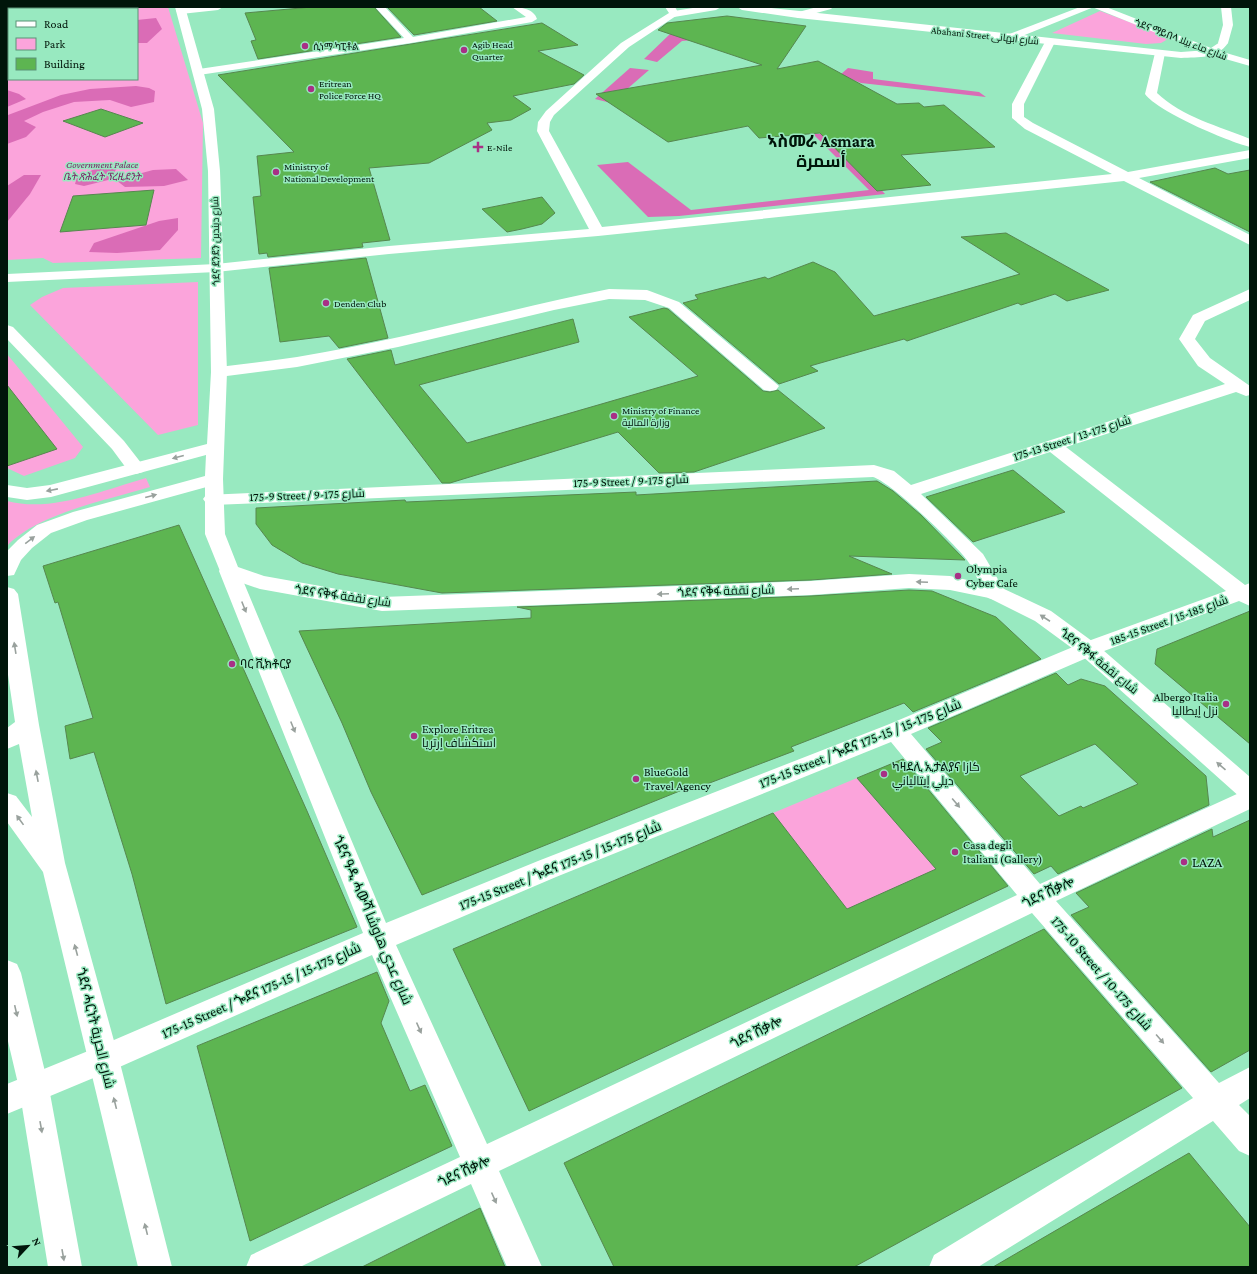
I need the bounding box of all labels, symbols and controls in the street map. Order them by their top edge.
legend [8,8,138,80]
text: Road [44,17,69,31]
street label: ጎደና ማይበላ شارع ماء بيلا [1133,17,1229,63]
street label: Abahani Street شارع ابهانى [930,24,1039,48]
text: Park [44,37,66,51]
place label: Agib Head Quarter [472,39,514,62]
marker: ሲነማ ካፒቶል [300,41,310,51]
place label: ሲነማ ካፒቶል [313,41,359,52]
marker: Agib Head Quarter [459,45,469,55]
text: Building [44,57,85,71]
place label: Eritrean Police Force HQ [319,78,382,101]
marker: Eritrean Police Force HQ [306,84,316,94]
district label: ኣስመራ Asmara أسمرة [767,132,876,171]
marker: E-Nile [472,141,484,153]
place label: E-Nile [487,142,513,153]
park label: Government Palace ቤት ጽሕፈት ፕረዚደንት [63,159,142,182]
place label: Ministry of National Development [284,161,375,184]
marker: Ministry of National Development [271,167,281,177]
street label: ጎደና ደንደን شارع ديندين [209,196,223,286]
marker: Denden Club [321,298,331,308]
place label: Denden Club [334,298,386,309]
place label: Ministry of Finance وزارة المالية [622,405,700,428]
marker: Ministry of Finance وزارة المالية [609,411,619,421]
street label: 175-13 Street / شارع 175-13 [1011,412,1133,465]
one-way arrow [172,454,184,460]
street label: 175-9 Street / شارع 175-9 [573,472,689,491]
street label: 175-9 Street / شارع 175-9 [249,486,365,505]
one-way arrow [46,488,58,494]
one-way arrow [145,493,158,499]
one-way arrow [25,536,35,544]
place label: Olympia Cyber Cafe [966,562,1018,590]
marker: Olympia Cyber Cafe [953,571,963,581]
one-way arrow [916,578,928,585]
street label: ጎደና ናቅፋ شارع نقفة [294,582,392,611]
street label: ጎደና ናቅፋ شارع نقفة [677,582,775,601]
one-way arrow [786,586,799,592]
one-way arrow [657,590,669,597]
street label: 185-15 Street / شارع 185-15 [1108,592,1230,649]
one-way arrow [241,601,247,613]
one-way arrow [1040,614,1050,622]
street label: ጎደና ናቅፋ شارع نقفة [1056,625,1141,698]
one-way arrow [12,642,18,654]
place label: ባር ቪክቶርያ [240,657,291,671]
marker: ባር ቪክቶርያ [227,659,237,669]
place label: Albergo Italia نزل إيطاليا [1154,690,1218,718]
street label: 175-15 Street / ጐደና 175-15 / شارع 175-15 [757,695,964,792]
marker: Albergo Italia نزل إيطاليا [1221,699,1231,709]
one-way arrow [290,722,296,734]
place label: Explore Eritrea استكشاف إرتريا [422,722,496,750]
marker: Explore Eritrea استكشاف إرتريا [409,731,419,741]
place label: ካዛደሊ ኢታልያና كازا ديلي إيتالياني [892,760,980,791]
one-way arrow [1216,761,1226,770]
place label: BlueGold Travel Agency [644,765,711,793]
marker: ካዛደሊ ኢታልያና كازا ديلي إيتالياني [879,769,889,779]
one-way arrow [33,770,39,782]
marker: BlueGold Travel Agency [631,774,641,784]
one-way arrow [952,798,961,809]
one-way arrow [16,814,24,825]
street label: 175-15 Street / ጐደና 175-15 / شارع 175-15 [457,817,664,914]
street label: ጎደና ዓዲ ሓውሻ شارع عدي هاوشا [326,833,416,1008]
place label: Casa degli Italiani (Gallery) [963,838,1043,866]
marker: Casa degli Italiani (Gallery) [950,847,960,857]
place label: LAZA [1192,854,1222,870]
marker: LAZA [1179,857,1189,867]
street label: ጎደና ሸቃሎ [1019,873,1077,911]
street label: 175-10 Street / شارع 175-10 [1047,913,1156,1034]
street label: 175-15 Street / ጐደና 175-15 / شارع 175-15 [159,939,364,1042]
one-way arrow [72,944,78,956]
street label: ጎደና ሓርነት شارع الحرية [72,966,119,1090]
one-way arrow [13,1005,19,1017]
street label: ጎደና ሸቃሎ [727,1013,785,1051]
one-way arrow [416,1022,422,1033]
one-way arrow [1156,1034,1165,1044]
one-way arrow [112,1097,118,1109]
one-way arrow [38,1121,44,1133]
street label: ጎደና ሸቃሎ [435,1152,493,1190]
one-way arrow [491,1192,497,1203]
one-way arrow [143,1223,149,1235]
north arrow [8,1226,48,1266]
text: N [30,1236,44,1248]
one-way arrow [60,1249,66,1261]

